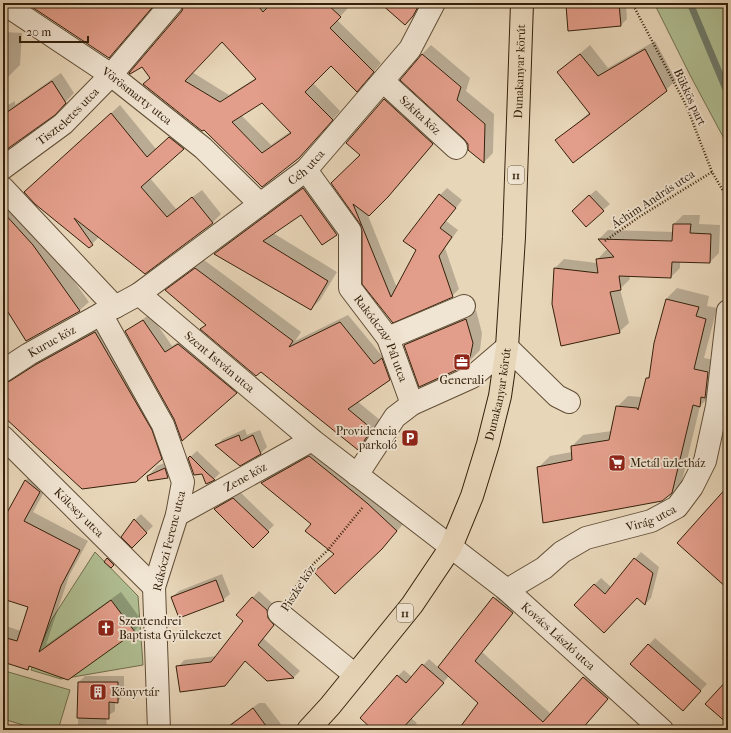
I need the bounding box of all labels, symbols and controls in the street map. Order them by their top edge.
scale bar [20,18,88,44]
street label: Dunakanyar körút [511,23,528,119]
text: 20 m [26,25,51,39]
street label: Vörösmarty utca [99,63,175,128]
street label: Bükkös part [671,66,710,128]
street label: Tiszteletes utca [34,84,102,148]
street label: Szkíta köz [397,93,444,138]
street label: Céh utca [285,146,328,188]
road number: 11 [508,166,524,184]
street label: Áchim András utca [607,166,698,232]
street label: Rakódczay Pál utca [351,292,411,384]
street label: Kuruc köz [25,322,79,360]
street label: Szent István utca [181,328,258,396]
street label: Dunakanyar körút [482,346,514,442]
office icon: Generali [452,352,472,372]
place label: Generali [440,373,485,387]
place label: Providencia parkoló [336,424,397,452]
parking icon: Providencia parkoló [400,428,420,448]
supermarket icon: Metál üzletház [607,453,627,473]
place label: Metál üzletház [630,456,706,470]
street label: Zene köz [221,459,270,495]
street label: Kölcsey utca [51,485,107,540]
street label: Rákóczi Ferenc utca [150,489,188,593]
street label: Virág utca [624,502,679,534]
street label: Piszke köz [278,562,319,614]
street label: Kovács László utca [518,599,598,673]
road number: 11 [397,604,413,622]
place label: Szentendrei Baptista Gyülekezet [119,614,222,642]
church icon: Szentendrei Baptista Gyülekezet [96,618,116,638]
building icon: Könyvtár [88,682,108,702]
place label: Könyvtár [111,685,160,699]

